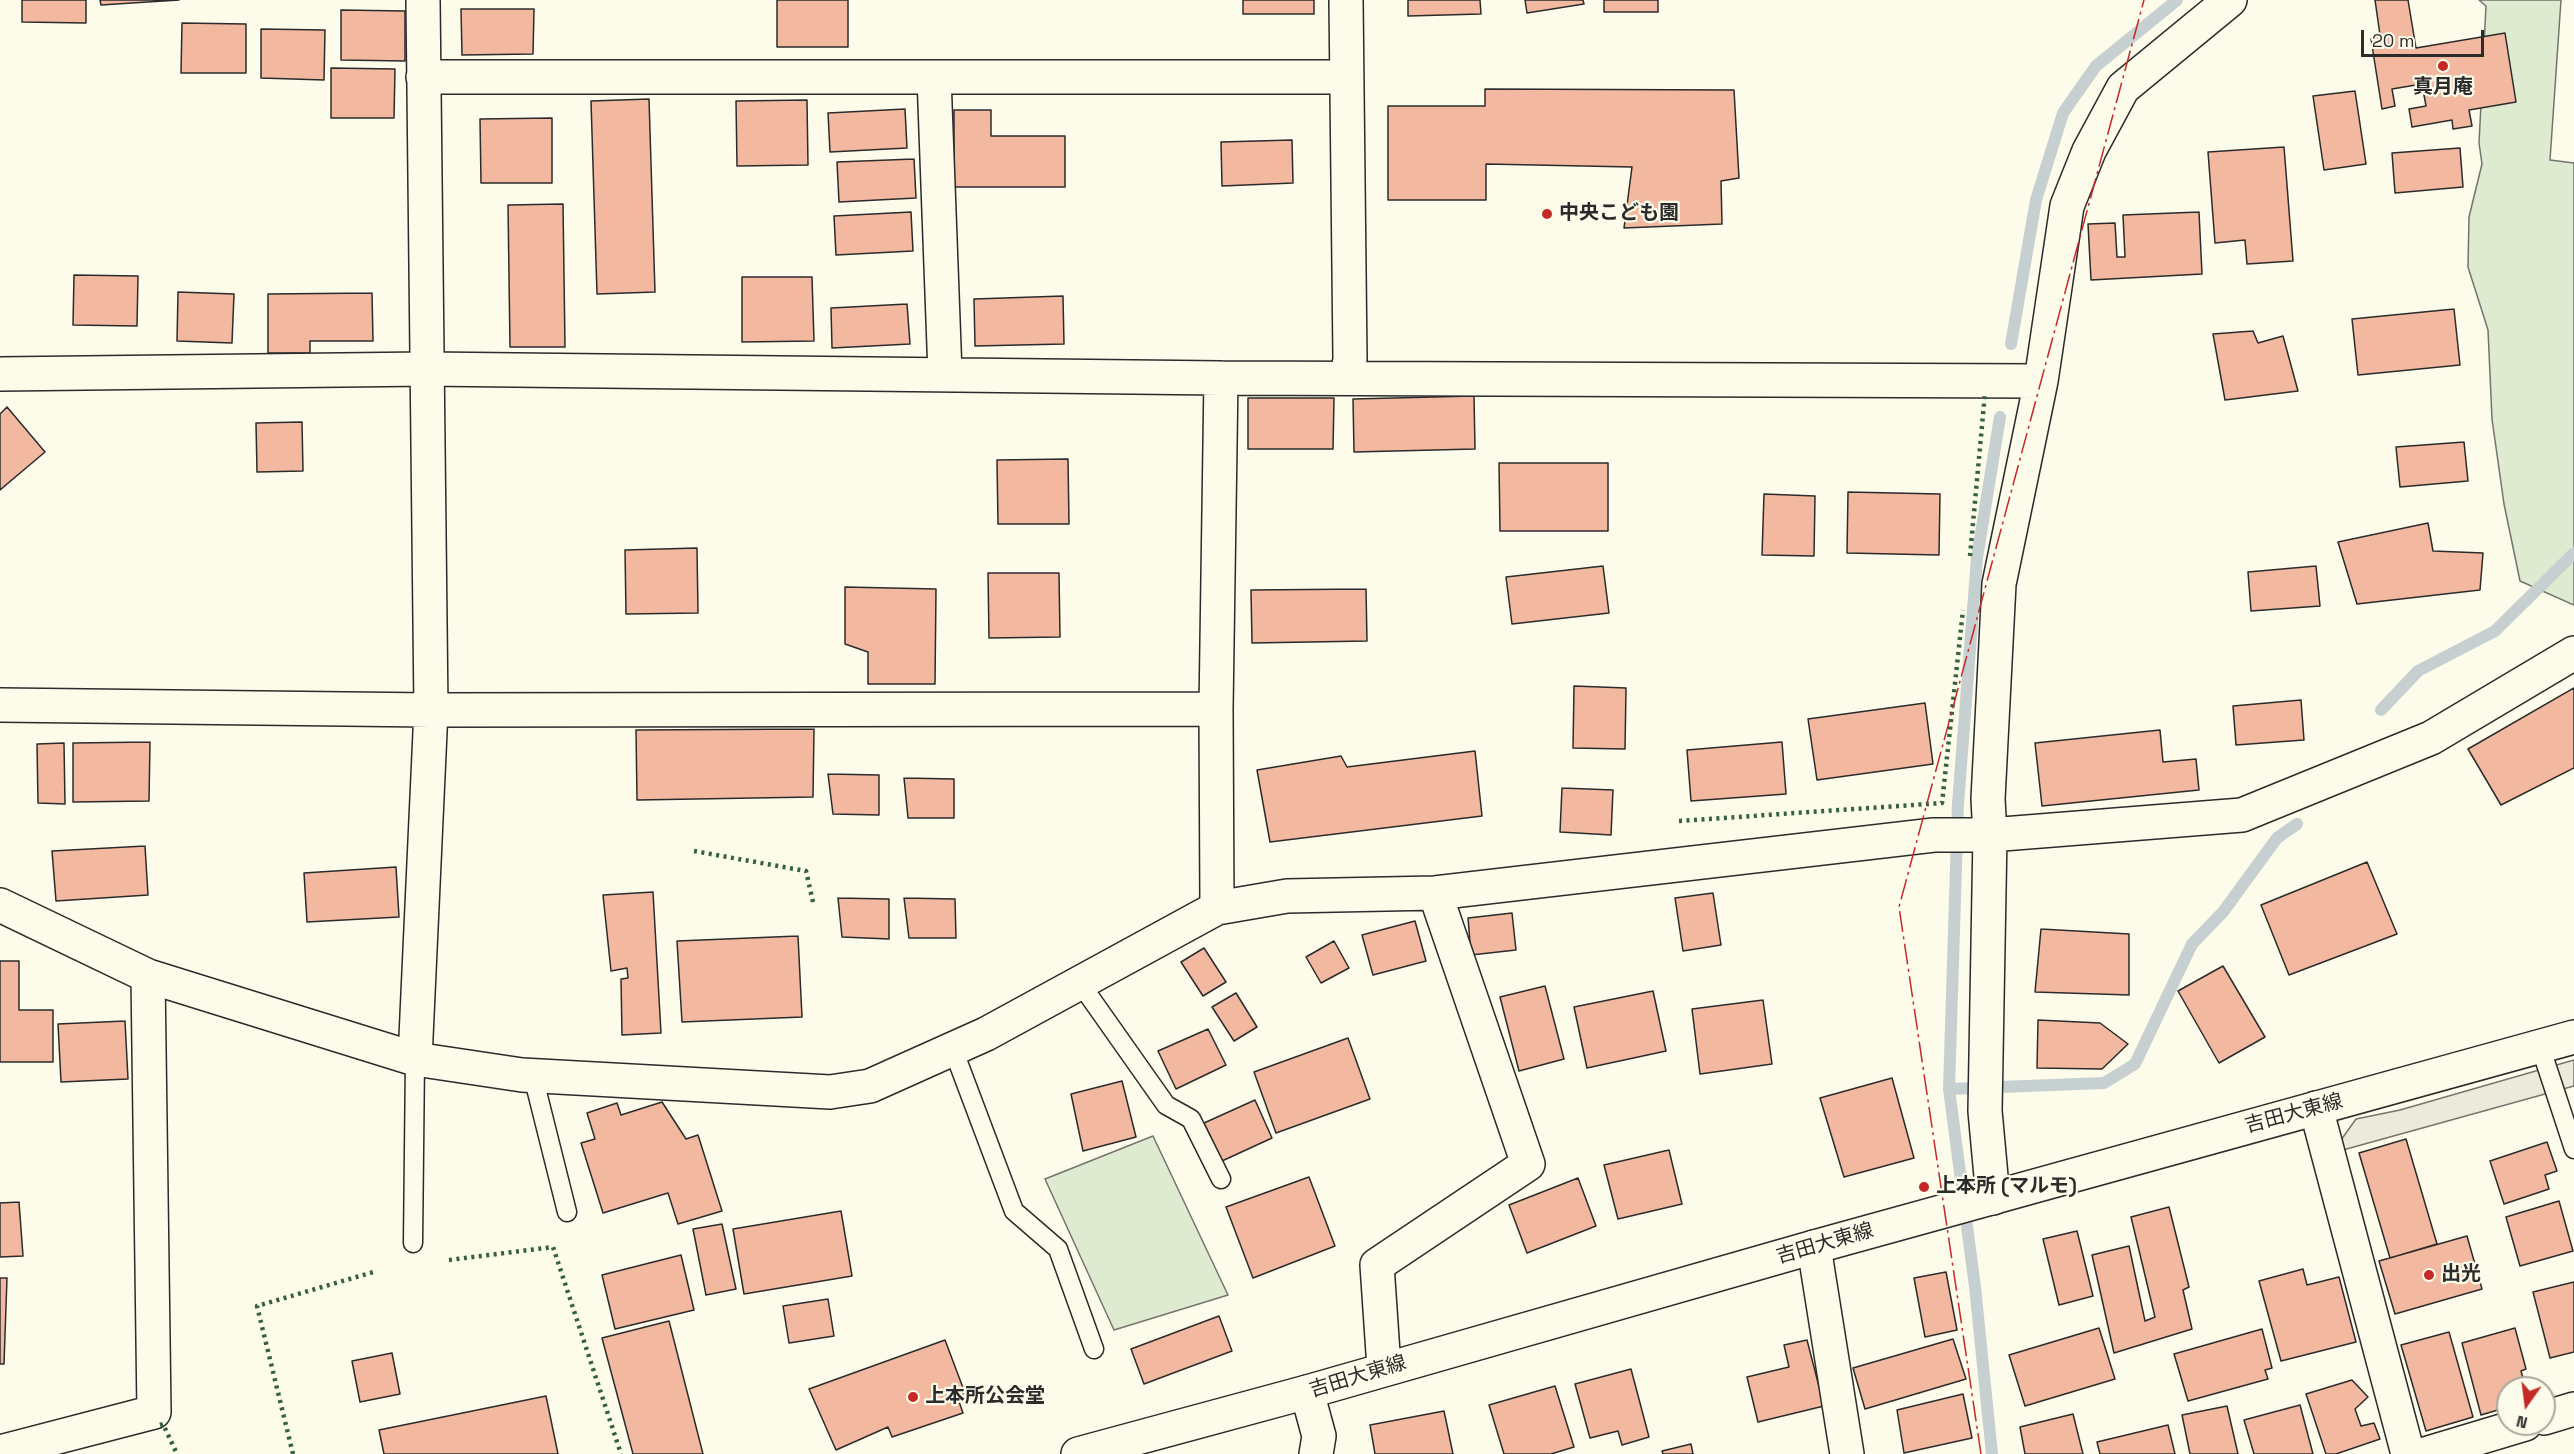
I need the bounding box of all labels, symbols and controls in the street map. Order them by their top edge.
scale bar [2364,18,2487,56]
text: 20 m [2372,29,2415,52]
marker: 真月庵 [2436,59,2450,73]
place label: 真月庵 [2413,76,2473,100]
place label: 中央こども園 [1559,202,1679,226]
marker: 中央こども園 [1540,207,1554,221]
street label: 吉田大東線 [2243,1089,2345,1139]
place label: 上本所 (マルモ) [1936,1175,2077,1199]
marker: 上本所 (マルモ) [1917,1180,1931,1194]
street label: 吉田大東線 [1774,1219,1876,1269]
place label: 出光 [2441,1263,2481,1287]
marker: 出光 [2422,1268,2436,1282]
street label: 吉田大東線 [1307,1351,1409,1403]
north arrow [2496,1376,2556,1436]
place label: 上本所公会堂 [925,1385,1045,1409]
marker: 上本所公会堂 [906,1390,920,1404]
text: N [2514,1411,2530,1433]

